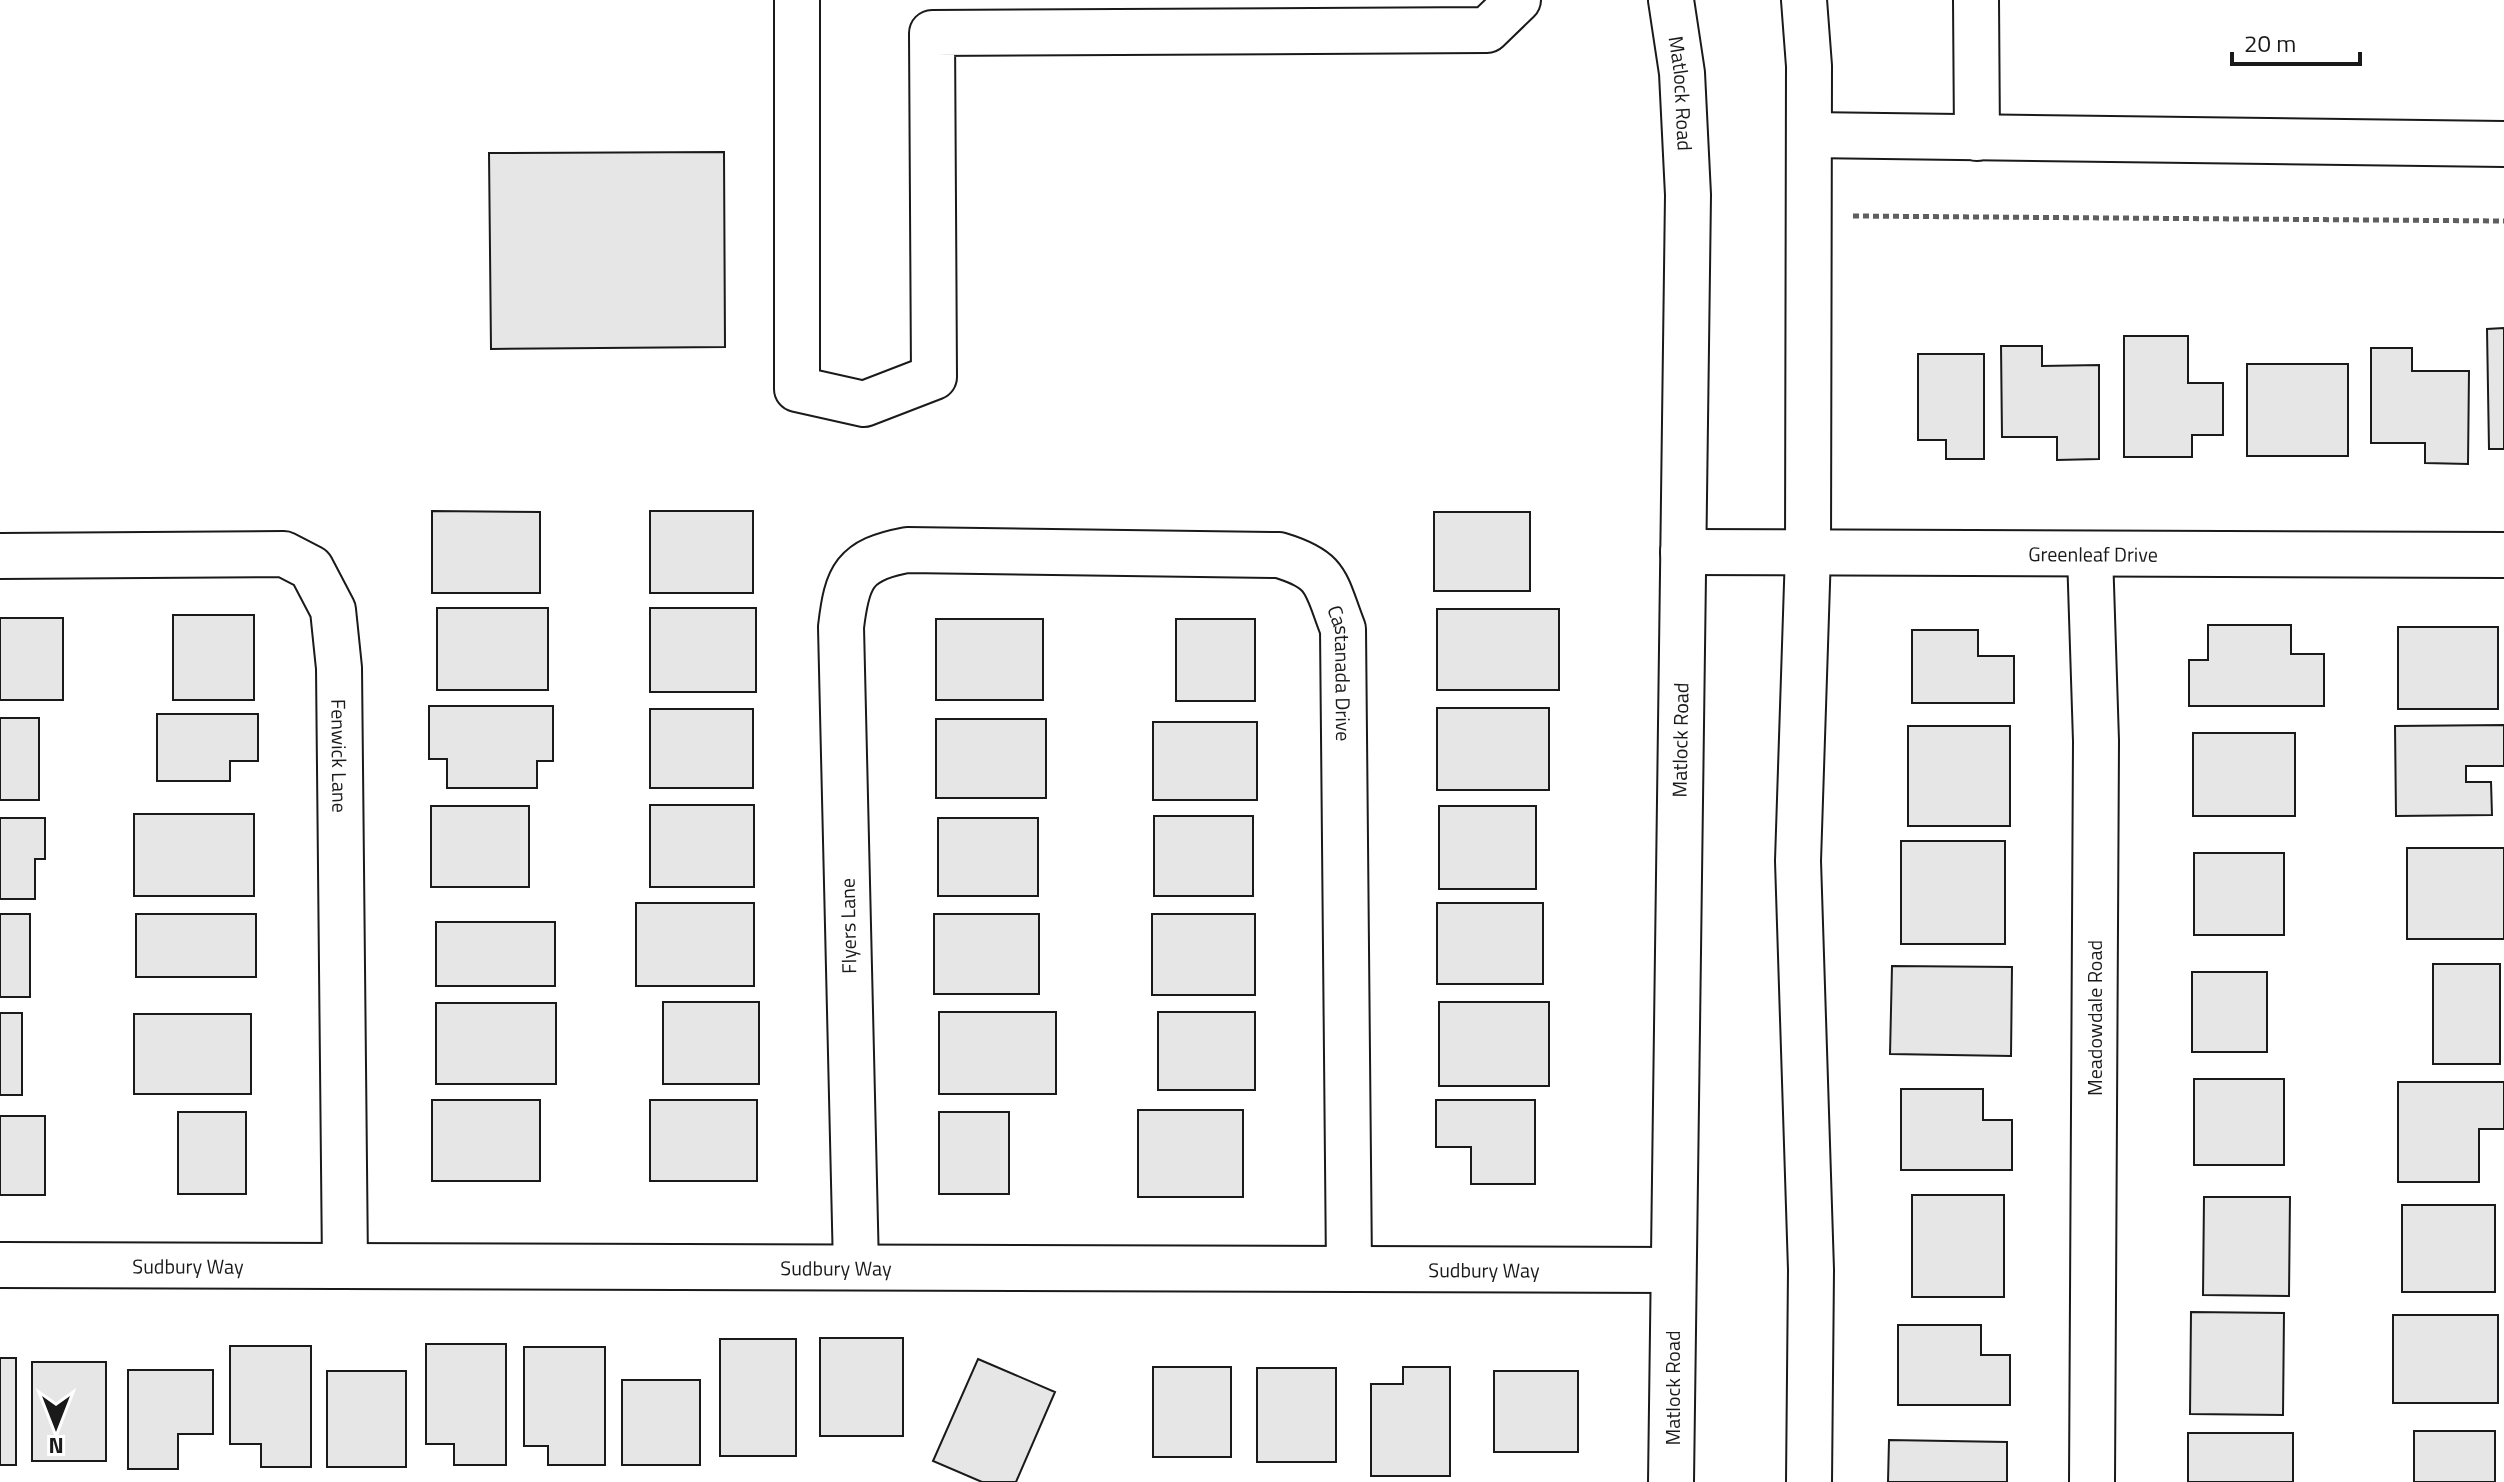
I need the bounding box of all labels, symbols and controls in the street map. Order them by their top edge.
scale bar [2232,16,2360,66]
text: 20 m [2244,25,2296,61]
street label: Matlock Road [1661,34,1701,151]
street label: Greenleaf Drive [2028,538,2158,569]
street label: Castanada Drive [1320,601,1360,741]
street label: Matlock Road [1663,682,1697,798]
street label: Fenwick Lane [324,699,356,813]
street label: Flyers Lane [832,878,864,974]
street label: Meadowdale Road [2079,940,2110,1096]
street label: Sudbury Way [132,1250,244,1281]
street label: Sudbury Way [780,1252,892,1283]
street label: Sudbury Way [1428,1254,1540,1285]
street label: Matlock Road [1657,1330,1688,1446]
north arrow [16,1386,96,1466]
text: N [48,1429,64,1463]

